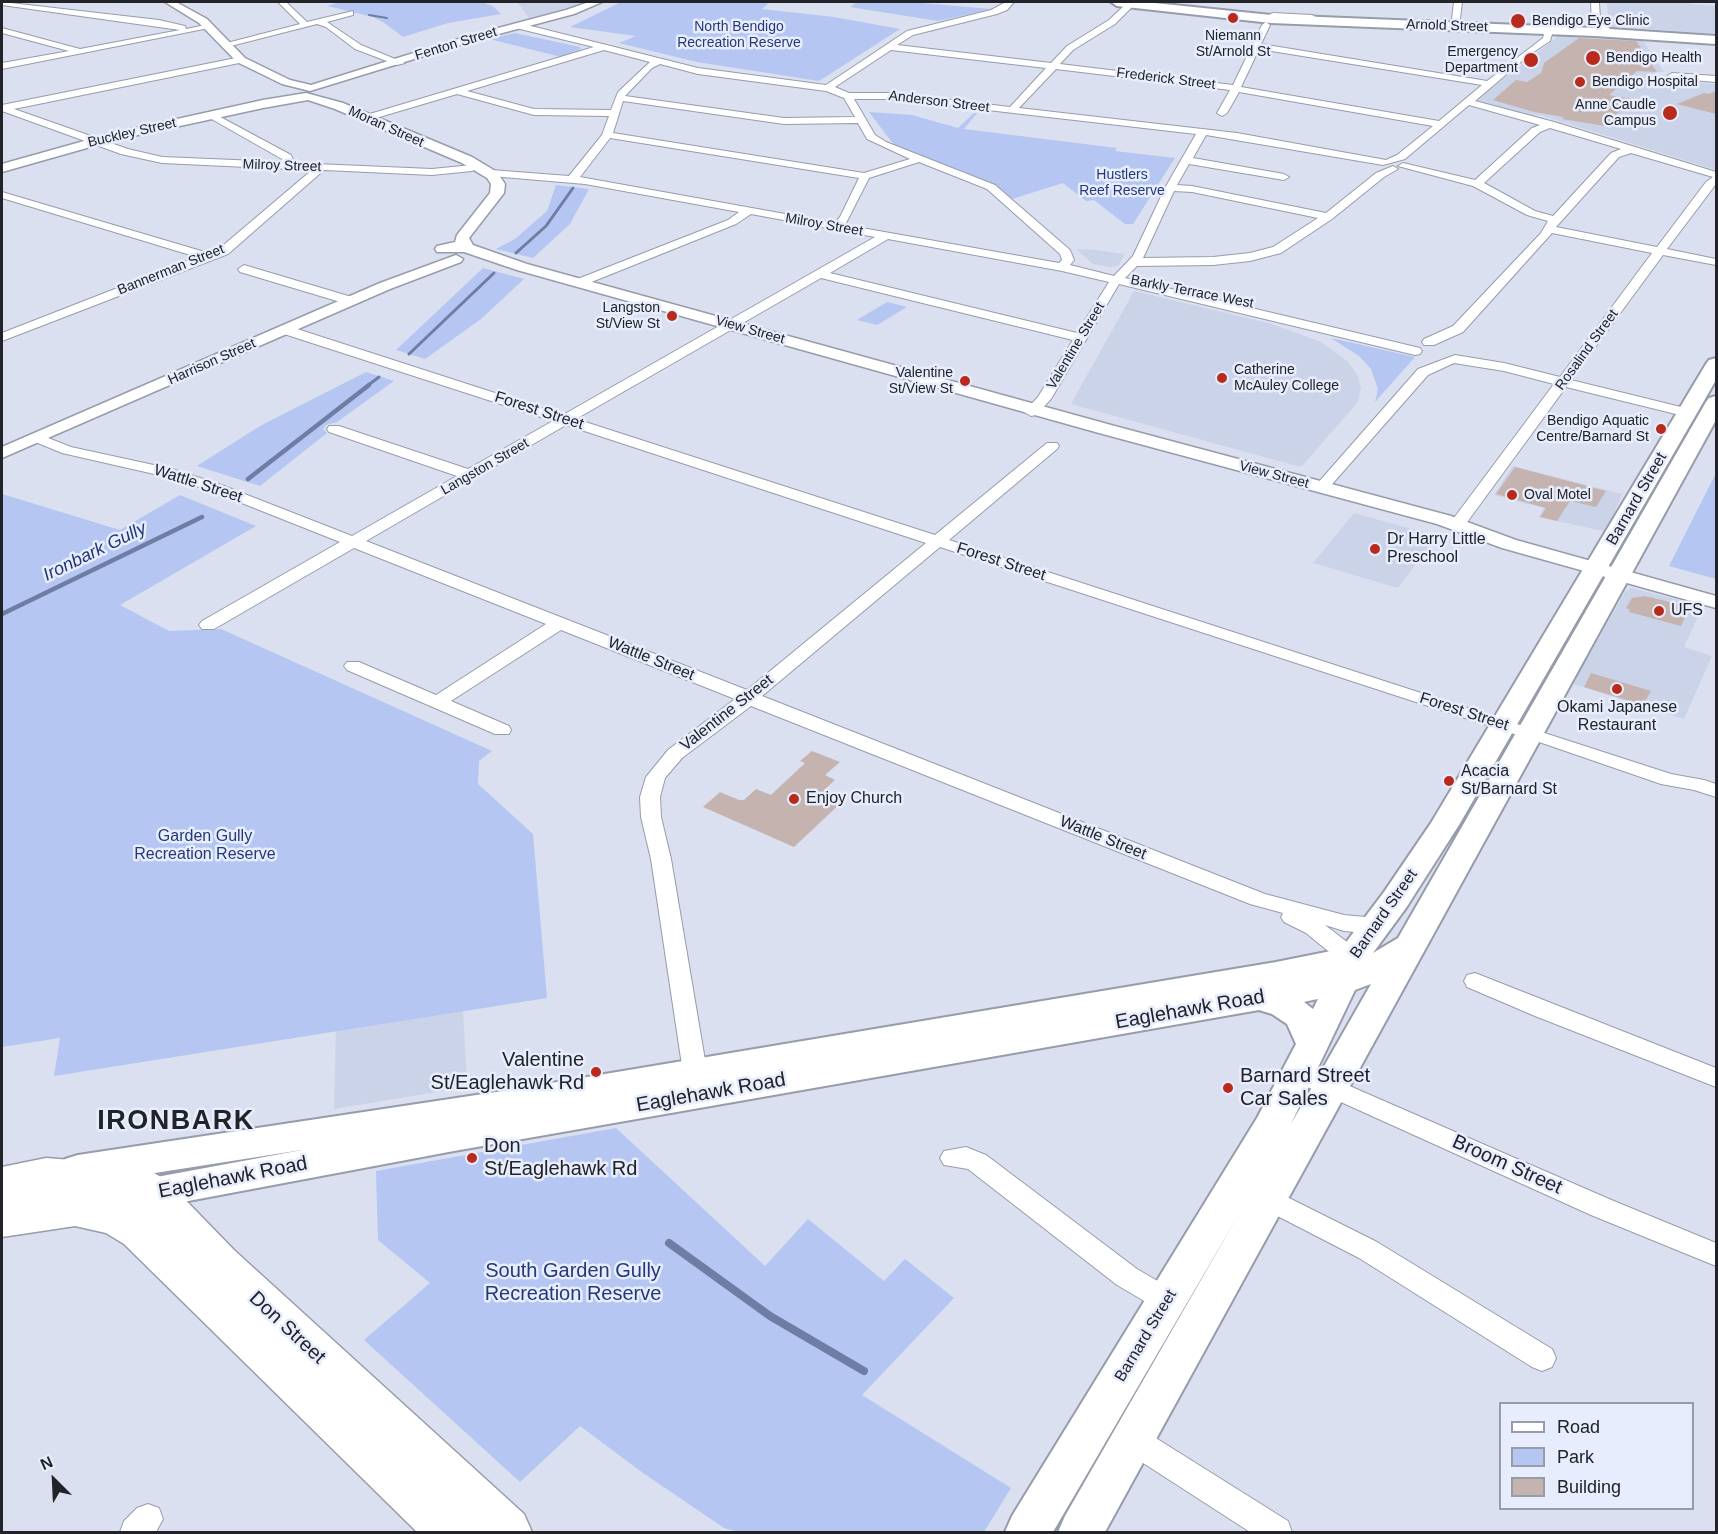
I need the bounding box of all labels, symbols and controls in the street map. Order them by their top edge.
marker: Niemann St/Arnold St [1226,11,1240,25]
marker: Bendigo Eye Clinic [1509,12,1527,30]
place label: Bendigo Eye Clinic [1532,13,1650,29]
street label: Arnold Street [1406,16,1488,36]
park label: North Bendigo Recreation Reserve [677,19,801,51]
street label: Fenton Street [413,24,499,64]
place label: Niemann St/Arnold St [1196,28,1270,60]
place label: Emergency Department [1445,44,1518,76]
marker: Bendigo Health [1584,49,1602,67]
place label: Bendigo Health [1606,50,1702,66]
marker: Emergency Department [1522,51,1540,69]
street label: Frederick Street [1116,65,1216,93]
place label: Bendigo Hospital [1592,74,1698,90]
marker: Bendigo Hospital [1573,75,1587,89]
street label: Anderson Street [888,87,990,117]
place label: Anne Caudle Campus [1575,97,1656,130]
street label: Moran Street [346,103,426,151]
marker: Anne Caudle Campus [1661,104,1679,122]
street label: Buckley Street [86,115,178,151]
street label: Milroy Street [242,156,322,176]
park label: Hustlers Reef Reserve [1079,167,1165,200]
street label: Milroy Street [784,210,864,240]
street label: Bannerman Street [115,241,227,299]
street label: Barkly Terrace West [1129,272,1255,312]
street label: Valentine Street [1043,299,1109,393]
place label: Langston St/View St [596,300,660,332]
street label: Rosalind Street [1552,306,1622,394]
marker: Langston St/View St [665,309,679,323]
street label: View Street [713,312,787,348]
street label: Harrison Street [166,335,258,389]
place label: Catherine McAuley College [1234,362,1339,394]
place label: Valentine St/View St [889,365,953,398]
marker: Catherine McAuley College [1215,371,1229,385]
marker: Valentine St/View St [958,374,972,388]
street label: Forest Street [492,388,586,434]
place label: Bendigo Aquatic Centre/Barnard St [1536,413,1649,446]
marker: Bendigo Aquatic Centre/Barnard St [1654,422,1668,436]
street label: Langston Street [438,435,532,499]
street label: Barnard Street [1603,449,1671,549]
street label: View Street [1237,458,1311,492]
street label: Wattle Street [151,461,245,507]
place label: Oval Motel [1524,487,1591,503]
marker: Oval Motel [1505,488,1519,502]
water label: Ironbark Gully [40,518,150,586]
place label: Dr Harry Little Preschool [1387,530,1486,568]
street label: Forest Street [954,539,1048,585]
marker: Dr Harry Little Preschool [1368,542,1382,556]
place label: UFS [1671,601,1703,621]
marker: UFS [1652,604,1666,618]
street label: Wattle Street [605,633,697,685]
street label: Valentine Street [677,671,777,755]
marker: Okami Japanese Restaurant [1610,682,1624,696]
street label: Forest Street [1417,689,1511,735]
place label: Okami Japanese Restaurant [1557,698,1677,736]
place label: Acacia St/Barnard St [1461,762,1557,800]
marker: Acacia St/Barnard St [1442,774,1456,788]
place label: Enjoy Church [806,789,902,809]
marker: Enjoy Church [787,792,801,806]
street label: Wattle Street [1057,812,1149,864]
park label: Garden Gully Recreation Reserve [134,827,276,865]
street label: Barnard Street [1346,866,1422,962]
street label: Eaglehawk Road [1113,985,1267,1035]
place label: Valentine St/Eaglehawk Rd [431,1048,584,1095]
place label: Barnard Street Car Sales [1240,1064,1370,1111]
marker: Valentine St/Eaglehawk Rd [589,1065,603,1079]
street label: Eaglehawk Road [634,1068,788,1118]
marker: Barnard Street Car Sales [1221,1081,1235,1095]
district label: IRONBARK [97,1106,255,1138]
street label: Broom Street [1448,1130,1566,1200]
place label: Don St/Eaglehawk Rd [484,1134,637,1181]
marker: Don St/Eaglehawk Rd [465,1151,479,1165]
street label: Eaglehawk Road [156,1152,310,1204]
park label: South Garden Gully Recreation Reserve [485,1259,661,1306]
street label: Barnard Street [1111,1286,1181,1386]
street label: Don Street [244,1287,330,1369]
legend [1499,1402,1694,1510]
text: Road [1557,1417,1600,1437]
text: Park [1557,1447,1594,1467]
north arrow [24,1450,84,1510]
text: N [38,1453,55,1473]
text: Building [1557,1477,1621,1497]

